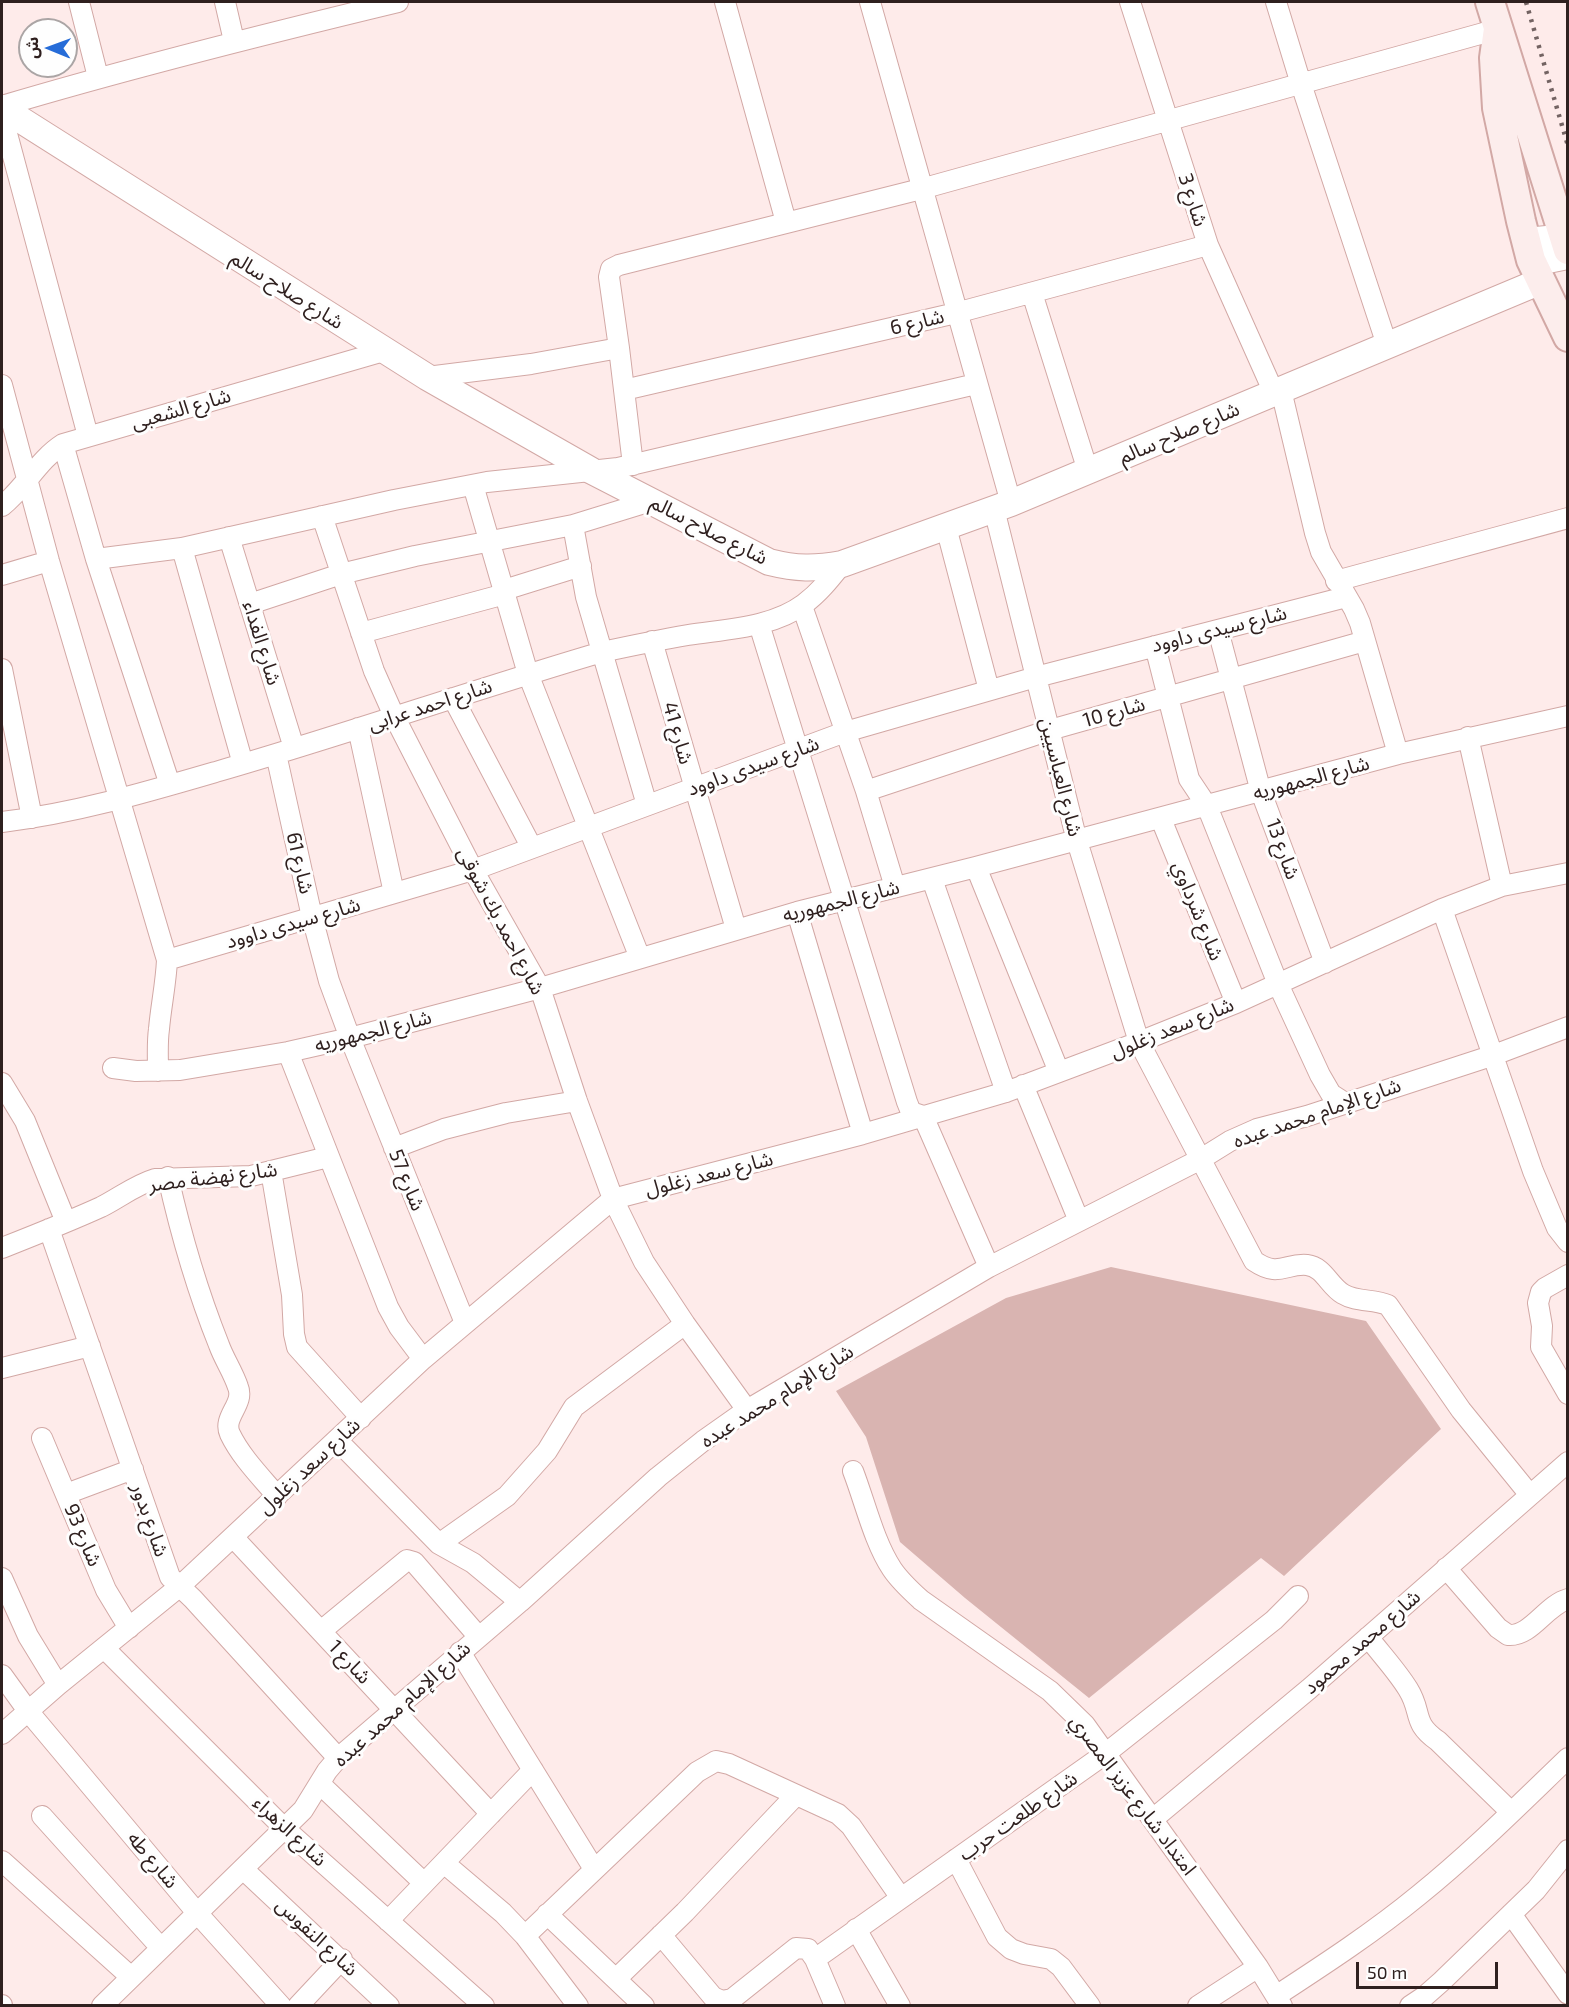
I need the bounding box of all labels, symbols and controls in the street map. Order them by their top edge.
north arrow [18,18,78,78]
text: ش [22,37,41,59]
street label: شارع 3 [1173,170,1213,230]
street label: شارع صلاح سالم [226,246,348,334]
street label: شارع 6 [888,304,946,340]
street label: شارع الشعبى [128,383,234,435]
street label: شارع صلاح سالم [1115,397,1243,469]
street label: شارع صلاح سالم [646,490,772,570]
street label: شارع الفداء [238,598,286,688]
street label: شارع سيدى داوود [1149,601,1289,657]
street label: شارع احمد عرابى [365,674,495,736]
street label: شارع 10 [1080,692,1148,732]
street label: شارع 41 [658,699,698,767]
street label: شارع العباسيين [1035,715,1087,839]
street label: شارع سيدى داوود [684,731,822,801]
street label: شارع الجمهوريه [1250,751,1372,805]
street label: شارع 13 [1261,816,1305,882]
street label: شارع 61 [281,830,319,896]
street label: شارع احمد بك شوقى [452,843,550,999]
street label: شارع شرداوي [1167,858,1229,964]
street label: شارع الجمهوريه [780,875,902,927]
street label: شارع سيدى داوود [223,892,363,954]
street label: شارع سعد زغلول [1107,992,1237,1064]
street label: شارع الجمهوريه [312,1005,434,1057]
street label: شارع الإمام محمد عبده [1230,1073,1404,1153]
street label: شارع 57 [384,1146,430,1214]
street label: شارع سعد زغلول [643,1147,775,1201]
street label: شارع نهضة مصر [147,1157,279,1197]
street label: شارع الإمام محمد عبده [696,1339,858,1453]
street label: شارع سعد زغلول [253,1413,365,1519]
street label: شارع بدور [126,1480,174,1560]
street label: شارع 93 [59,1500,107,1570]
street label: شارع محمد محمود [1299,1585,1425,1699]
street label: شارع 1 [324,1635,376,1689]
street label: شارع الإمام محمد عبده [329,1636,475,1772]
street label: امتداد شارع عزيز المصري [1065,1710,1201,1880]
street label: شارع طلعت حرب [954,1766,1082,1866]
street label: شارع الزهراء [248,1791,332,1871]
street label: شارع طه [122,1827,184,1893]
street label: شارع النفوس [271,1893,363,1981]
scale bar [1359,1950,1502,1988]
text: 50 m [1367,1961,1407,1983]

